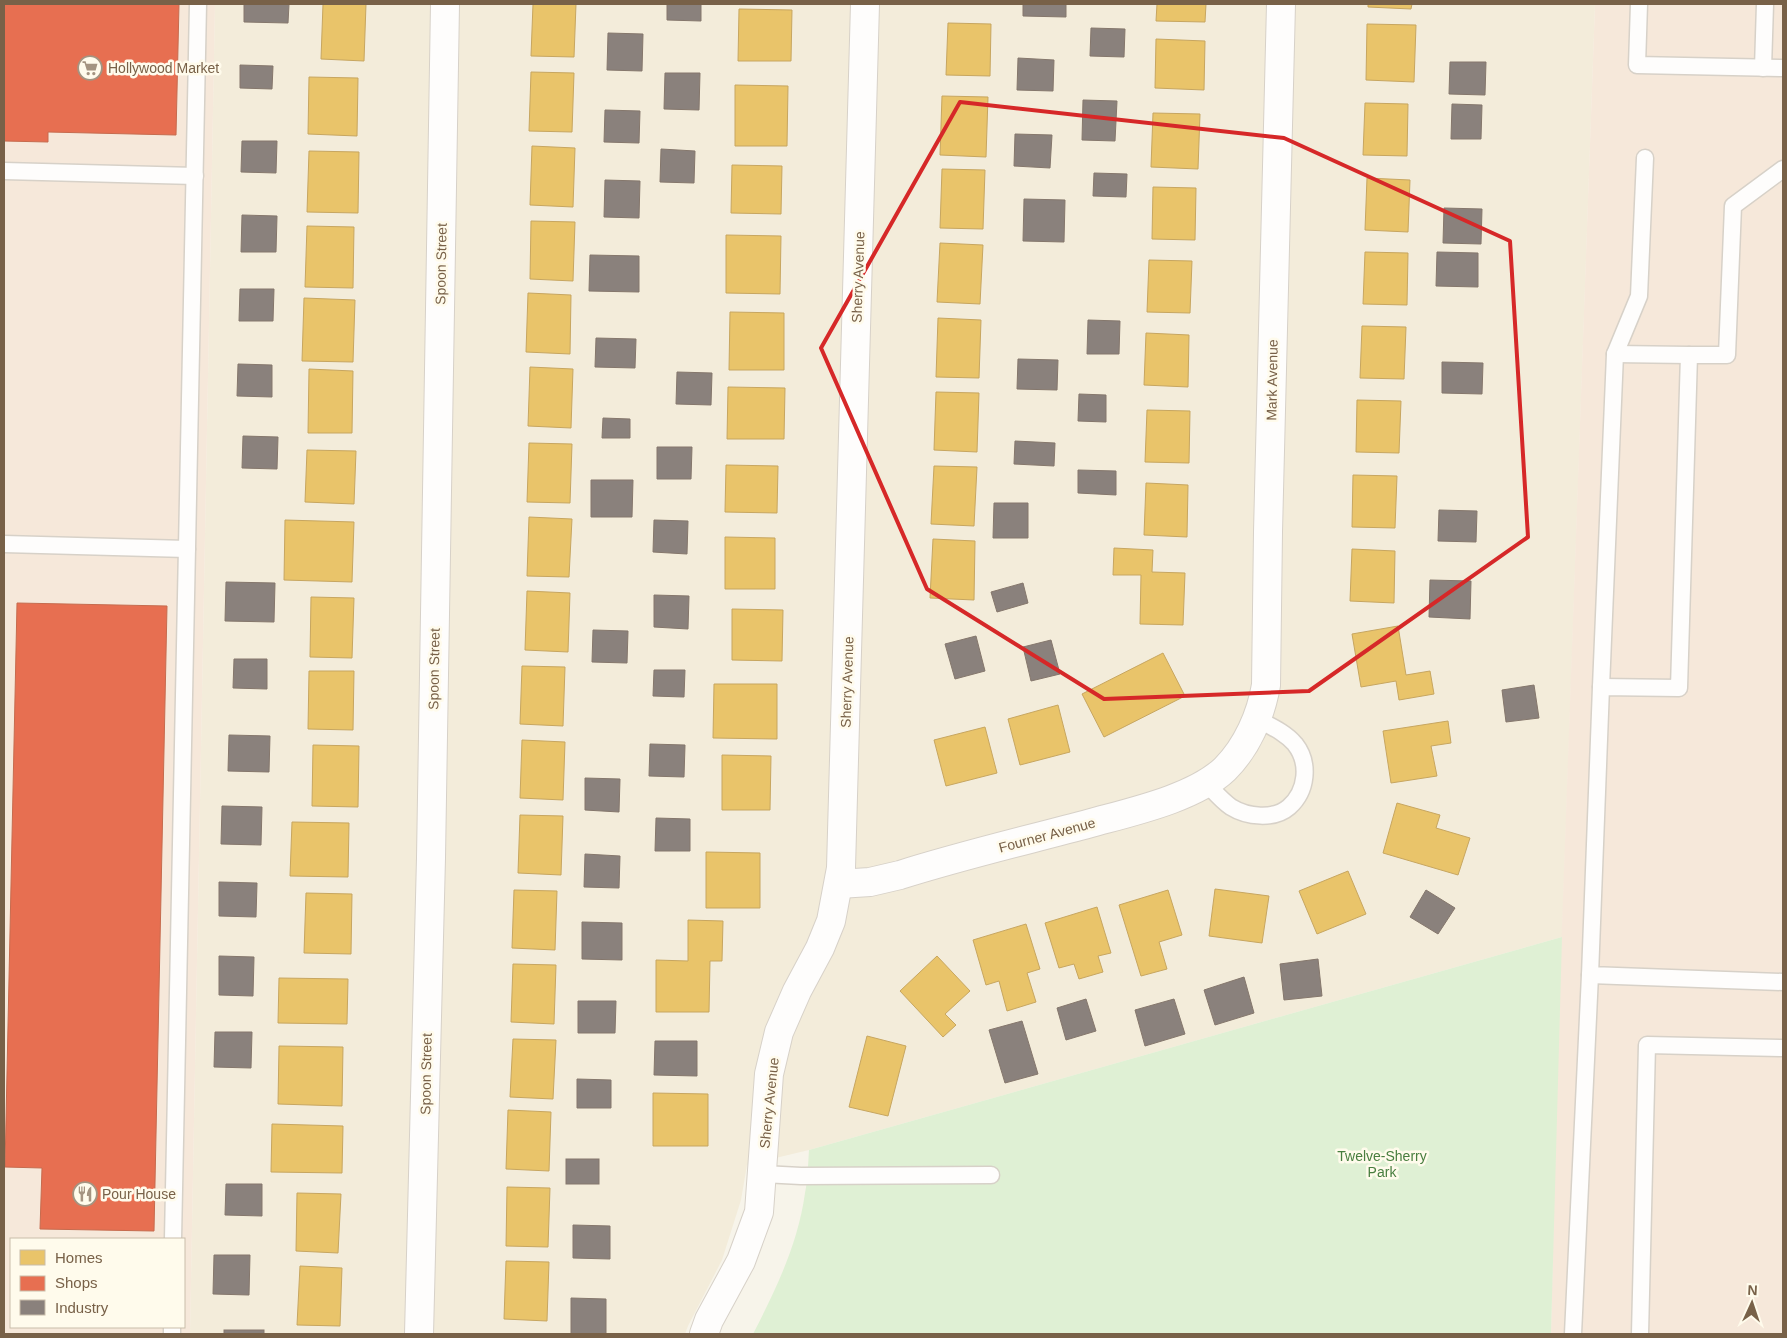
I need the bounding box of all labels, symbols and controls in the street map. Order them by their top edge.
supermarket icon: Hollywood Market [77,55,103,81]
place label: Hollywood Market [108,60,219,76]
street label: Spoon Street [432,223,450,305]
street label: Sherry Avenue [848,231,868,323]
street label: Mark Avenue [1263,339,1281,421]
street label: Spoon Street [425,628,443,710]
street label: Sherry Avenue [837,636,857,728]
street label: Fourner Avenue [997,814,1097,856]
street label: Spoon Street [417,1033,435,1115]
street label: Sherry Avenue [756,1056,782,1149]
park label: Twelve-Sherry Park [1337,1148,1427,1180]
restaurant icon: Pour House [72,1181,98,1207]
place label: Pour House [102,1186,176,1202]
legend [10,1238,185,1328]
text: Homes [55,1249,103,1266]
text: Shops [55,1274,98,1291]
north arrow [1727,1278,1777,1328]
text: N [1747,1282,1758,1298]
text: Industry [55,1299,109,1316]

